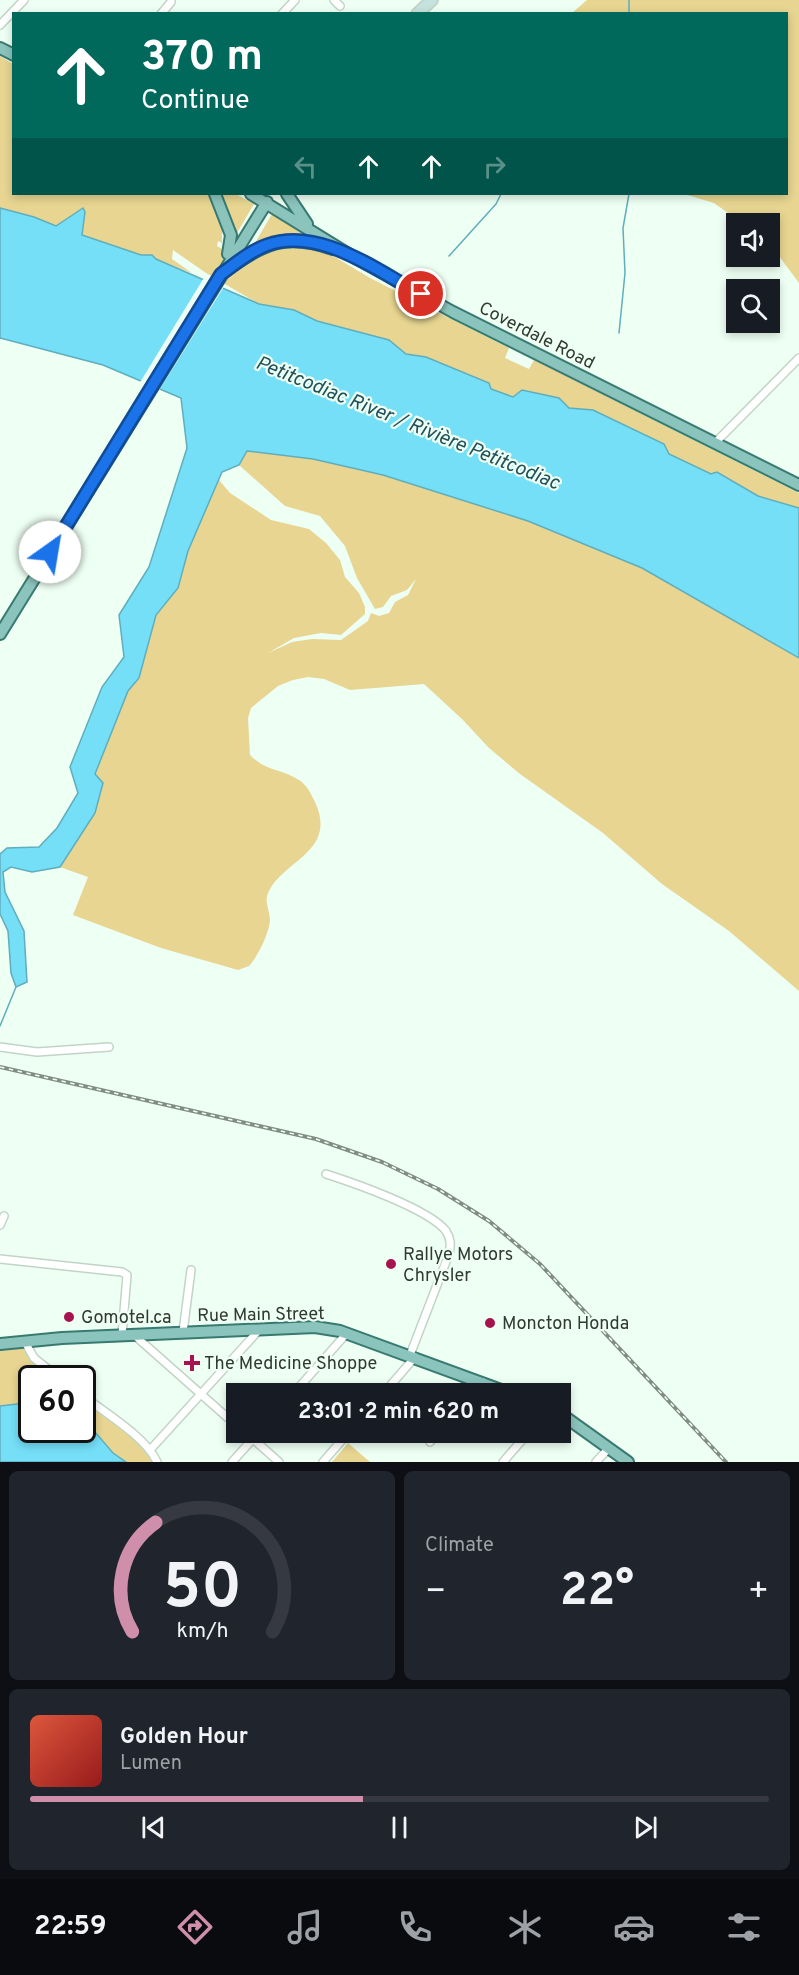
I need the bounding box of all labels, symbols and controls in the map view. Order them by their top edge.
text: 370 m [141,32,263,85]
icon: ahead [42,36,120,114]
text: Continue [141,84,250,118]
icon: left [289,150,322,183]
icon: ahead [352,150,385,183]
icon: ahead [415,150,448,183]
icon: right [478,150,511,183]
map controls [726,213,780,333]
button: sound [726,213,780,267]
pin [395,268,446,319]
icon: arrive [404,277,437,310]
button: search [726,279,780,333]
street label: Coverdale Road [474,297,598,375]
water label: Petitcodiac River / Rivière Petitcodiac [251,351,563,497]
position arrow [18,520,82,584]
place label: Rallye Motors Chrysler [403,1244,513,1288]
marker: Rallye Motors Chrysler [384,1257,398,1271]
street label: Rue Main Street [197,1303,325,1328]
place label: Gomotel.ca [81,1307,171,1330]
marker: Gomotel.ca [62,1310,76,1324]
place label: Moncton Honda [502,1313,629,1336]
marker: Moncton Honda [483,1316,497,1330]
place label: The Medicine Shoppe [204,1353,377,1376]
marker: The Medicine Shoppe [185,1356,199,1370]
speed limit sign: 60 [18,1365,96,1443]
text: 23:01 · 2 min · 620 m [298,1399,499,1426]
text: Climate [425,1533,494,1559]
text: 50 [162,1551,242,1630]
text: 22° [560,1564,634,1621]
text: − [425,1572,446,1614]
text: + [748,1572,769,1614]
text: km/h [176,1619,228,1646]
text: Golden Hour [120,1724,248,1751]
text: Lumen [120,1751,182,1777]
icon: previous [137,1811,170,1844]
icon: pause [383,1811,416,1844]
icon: next [629,1811,662,1844]
icon: directions [174,1906,216,1948]
icon: music [284,1906,326,1948]
icon: phone [394,1906,436,1948]
icon: climate [504,1906,546,1948]
icon: car [613,1906,655,1948]
icon: filters [723,1906,765,1948]
text: 22:59 [34,1910,107,1944]

